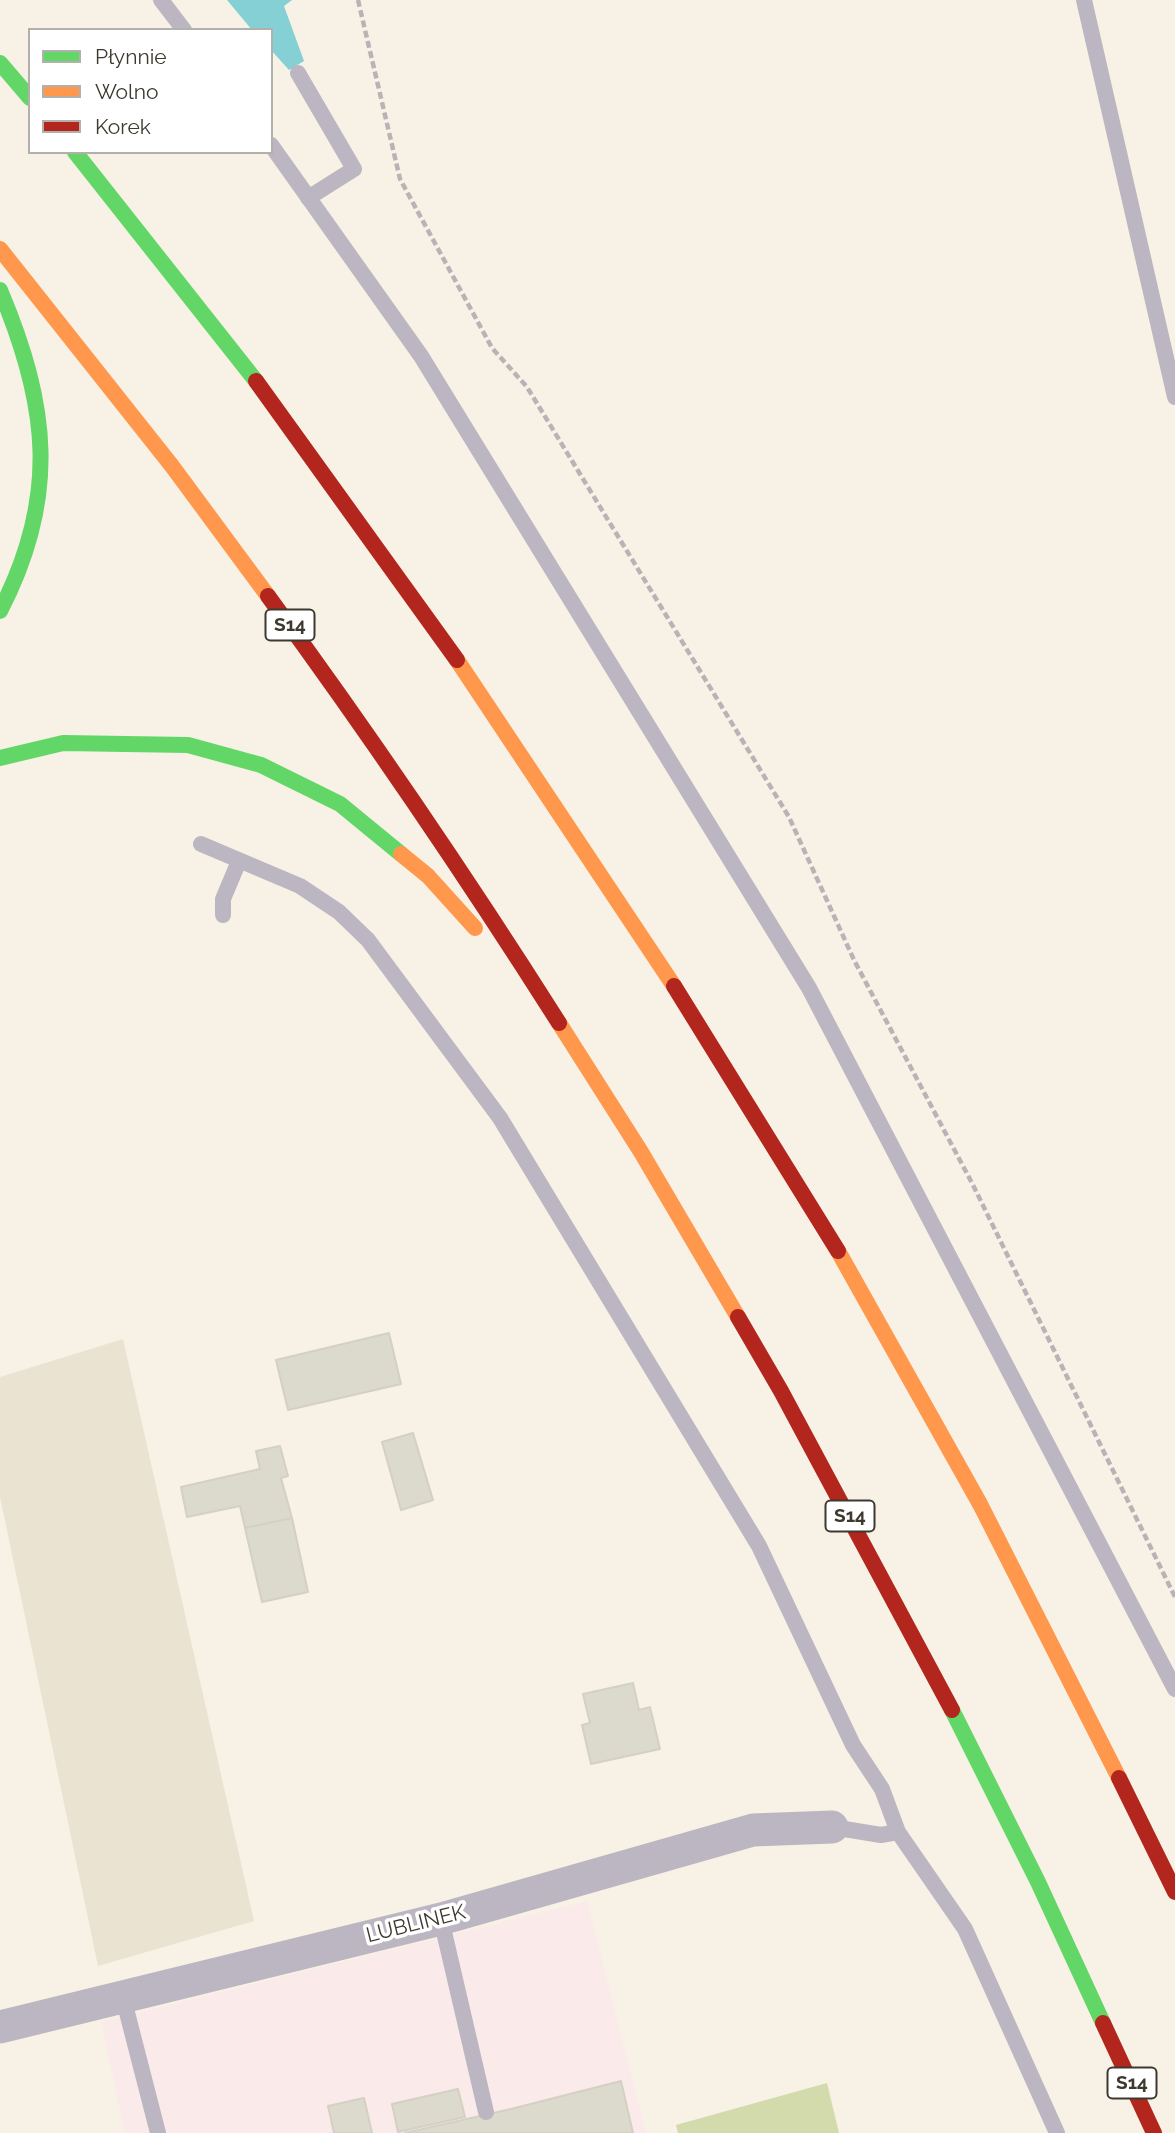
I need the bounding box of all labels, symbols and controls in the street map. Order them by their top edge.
legend [28,28,273,154]
text: Płynnie [95,44,167,69]
text: Wolno [95,79,159,104]
text: Korek [95,114,151,139]
road number: S14 [266,610,314,640]
road number: S14 [826,1500,874,1532]
street label: LUBLINEK [364,1900,468,1948]
road number: S14 [1108,2068,1156,2098]

